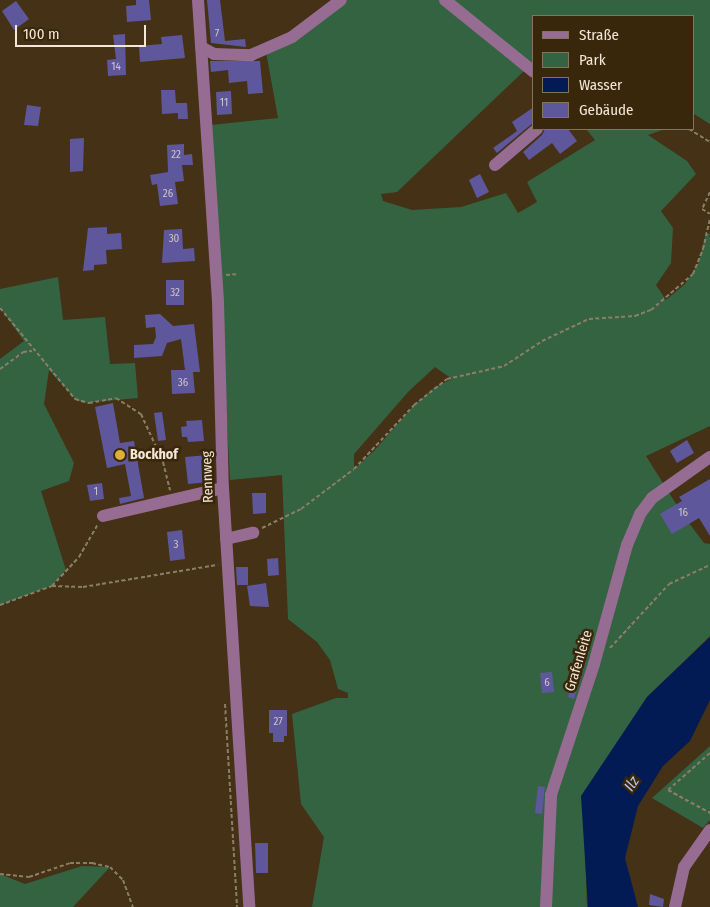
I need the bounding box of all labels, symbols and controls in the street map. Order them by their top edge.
scale bar [18,15,149,47]
legend [532,15,695,130]
text: 100 m [23,25,60,43]
text: Straße [579,26,619,44]
house number: 7 [215,27,219,41]
text: Park [579,51,606,69]
house number: 14 [111,60,121,74]
text: Wasser [579,76,622,94]
house number: 11 [220,96,228,110]
text: Gebäude [579,101,634,119]
house number: 22 [171,148,181,162]
house number: 26 [163,187,173,201]
house number: 30 [169,232,179,246]
house number: 32 [170,286,180,300]
house number: 36 [178,376,188,390]
place label: Bockhof [130,447,178,463]
marker: Bockhof [114,449,126,461]
street label: Rennweg [199,451,217,503]
house number: 1 [94,485,98,499]
house number: 16 [678,506,688,520]
house number: 3 [174,538,178,552]
street label: Grafenleite [562,628,596,694]
house number: 6 [544,676,550,690]
house number: 27 [273,715,283,729]
water label: Ilz [621,773,643,795]

